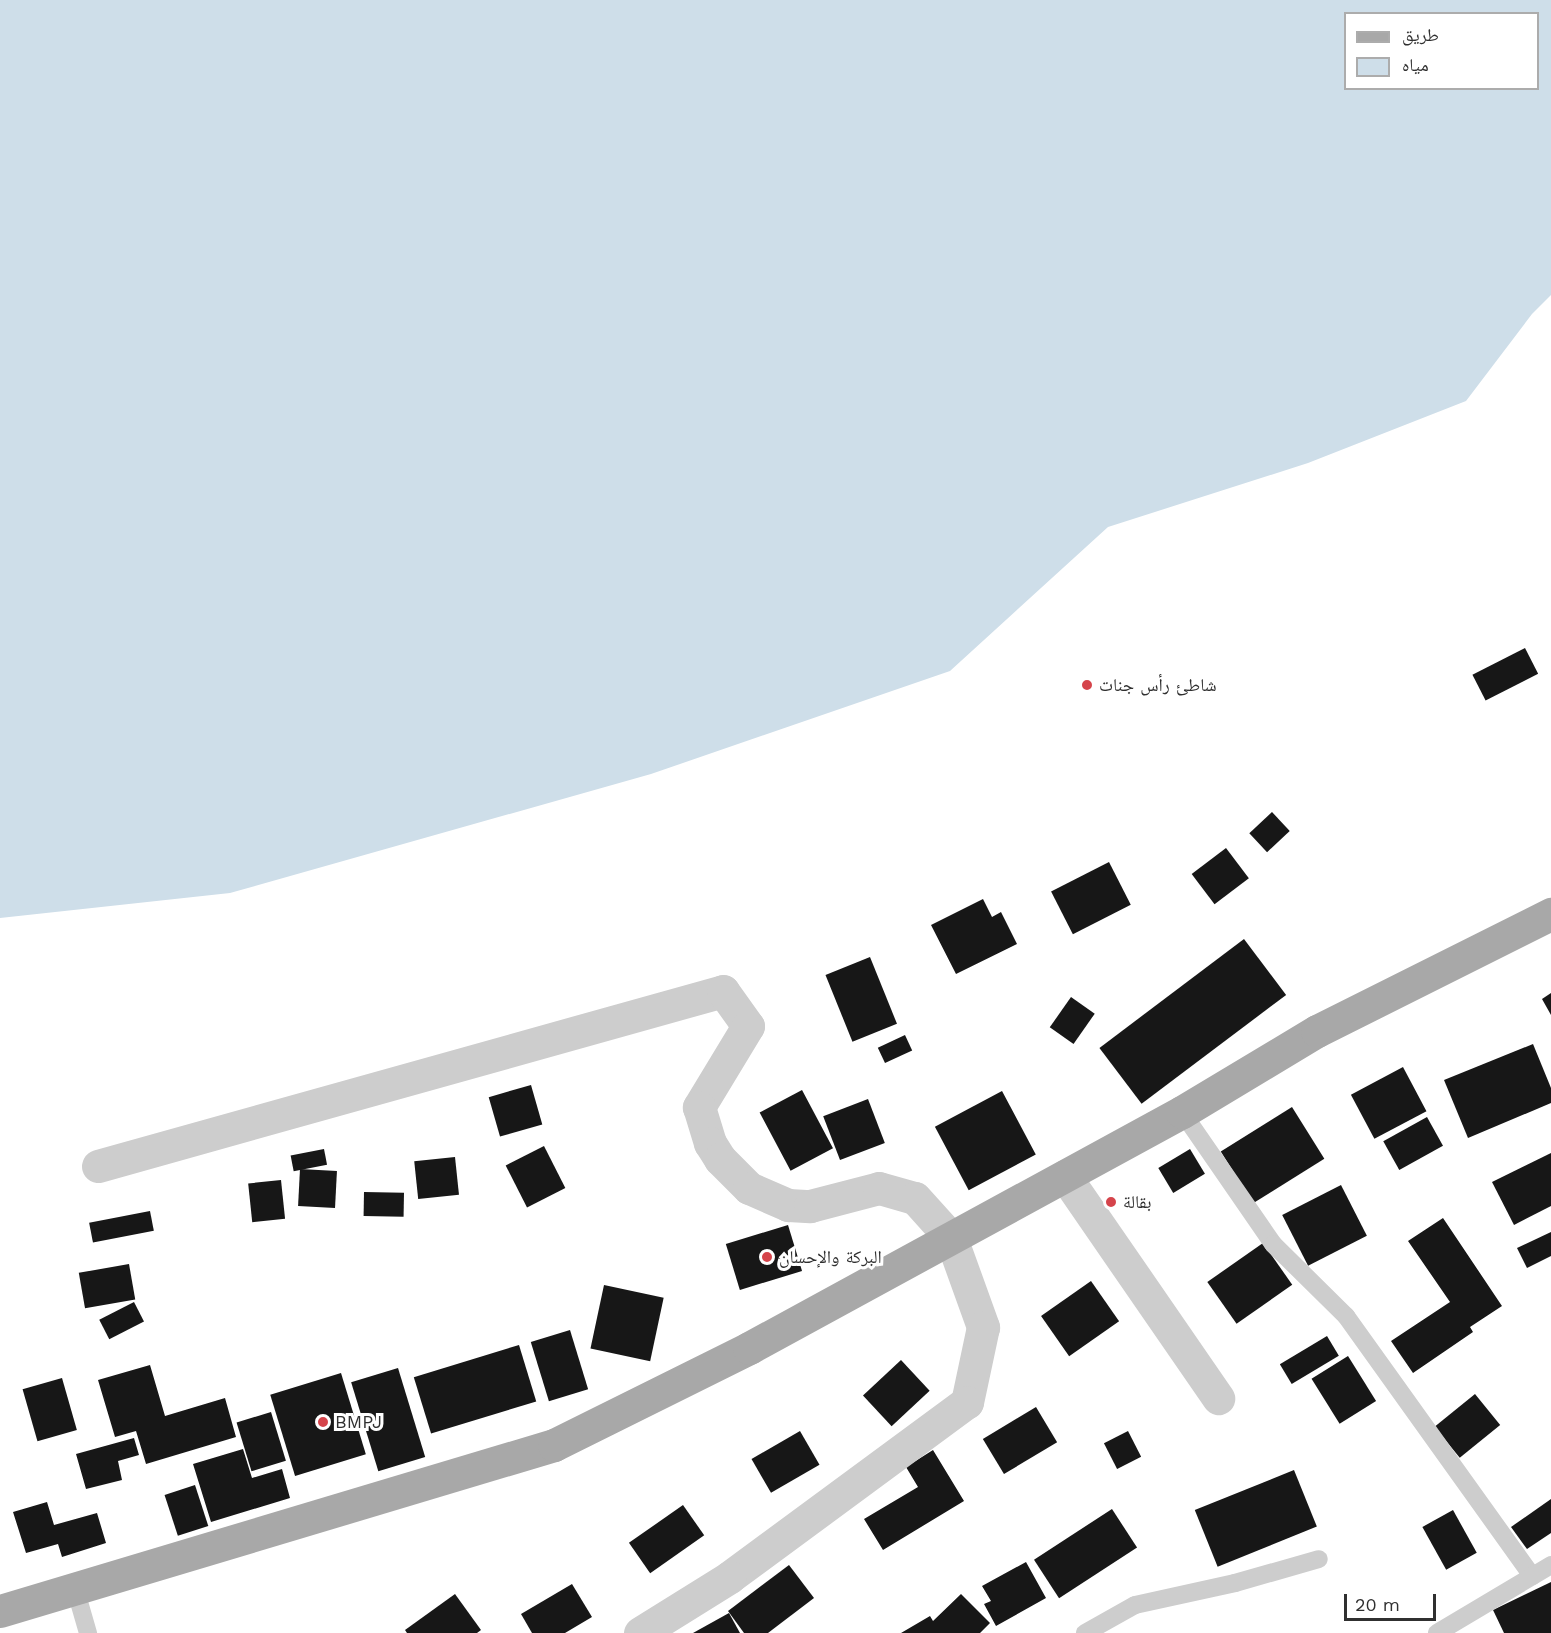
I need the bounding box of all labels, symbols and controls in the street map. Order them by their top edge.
legend [1344,12,1539,90]
text: طريق [1402,24,1439,45]
text: مياه [1402,54,1429,75]
place label: شاطئ رأس جنات [1099,674,1217,696]
marker: شاطئ رأس جنات [1080,678,1094,692]
place label: بقالة [1123,1191,1151,1213]
marker: بقالة [1104,1195,1118,1209]
place label: البركة والإحسان [779,1246,882,1268]
marker: البركة والإحسان [760,1250,774,1264]
place label: BMPJ [335,1411,382,1433]
marker: BMPJ [316,1415,330,1429]
scale bar [1347,1582,1438,1620]
text: 20 m [1355,1594,1400,1615]

